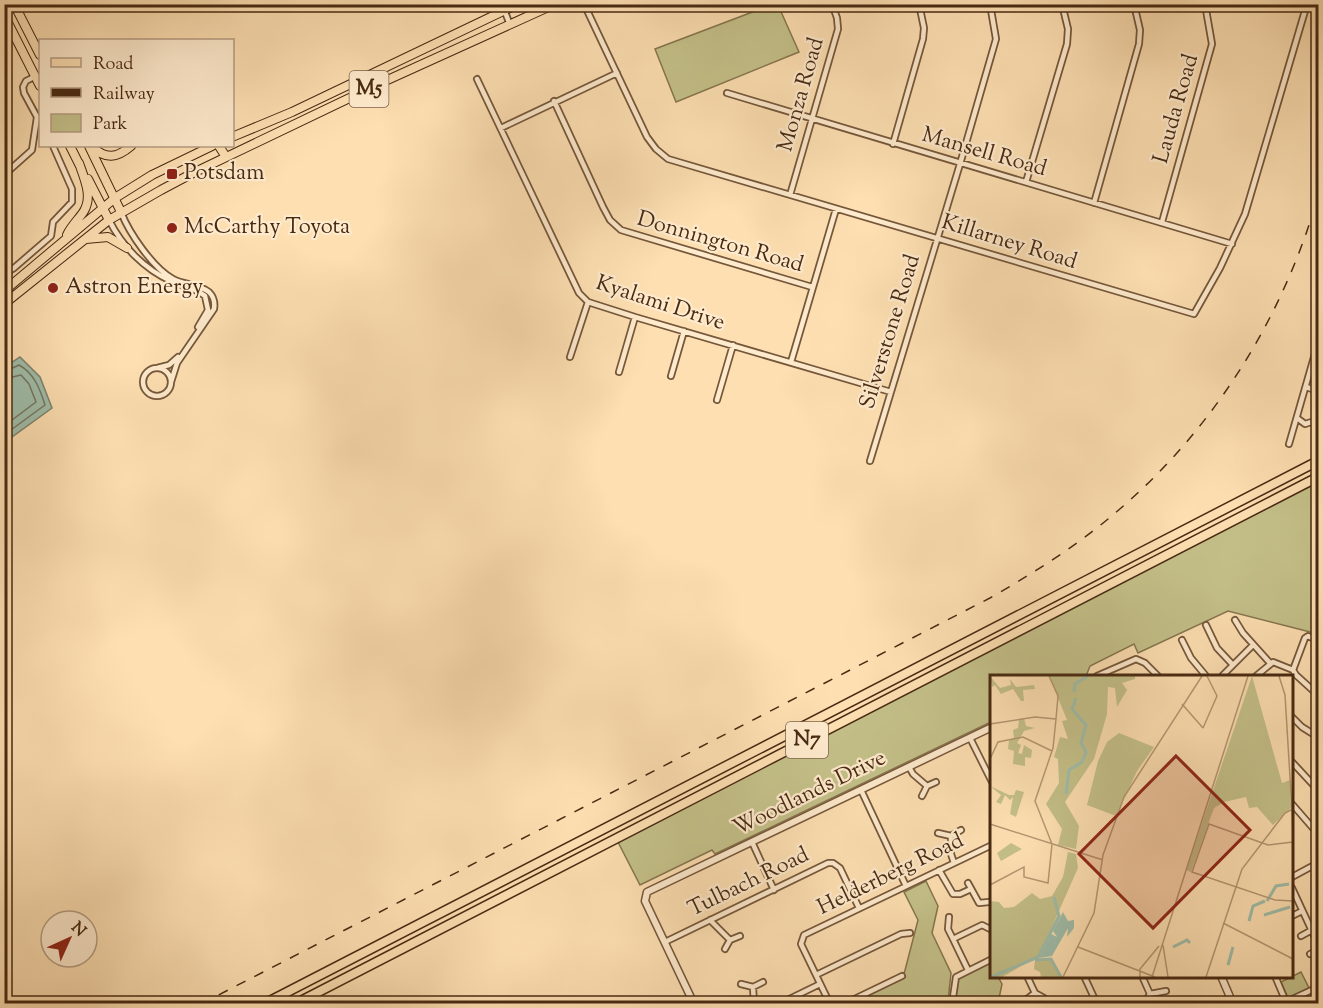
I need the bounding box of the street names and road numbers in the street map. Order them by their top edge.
street label: Monza Road [770,34,834,156]
street label: Lauda Road [1146,51,1208,167]
road number: M5 [350,71,388,107]
street label: Mansell Road [918,120,1050,186]
street label: Donnington Road [633,204,807,282]
street label: Killarney Road [937,207,1081,279]
street label: Silverstone Road [852,251,930,413]
street label: Kyalami Drive [591,268,729,340]
road number: N7 [786,722,828,758]
street label: Woodlands Drive [728,743,892,845]
street label: Helderberg Road [812,826,970,924]
street label: Tulbach Road [683,840,815,926]

